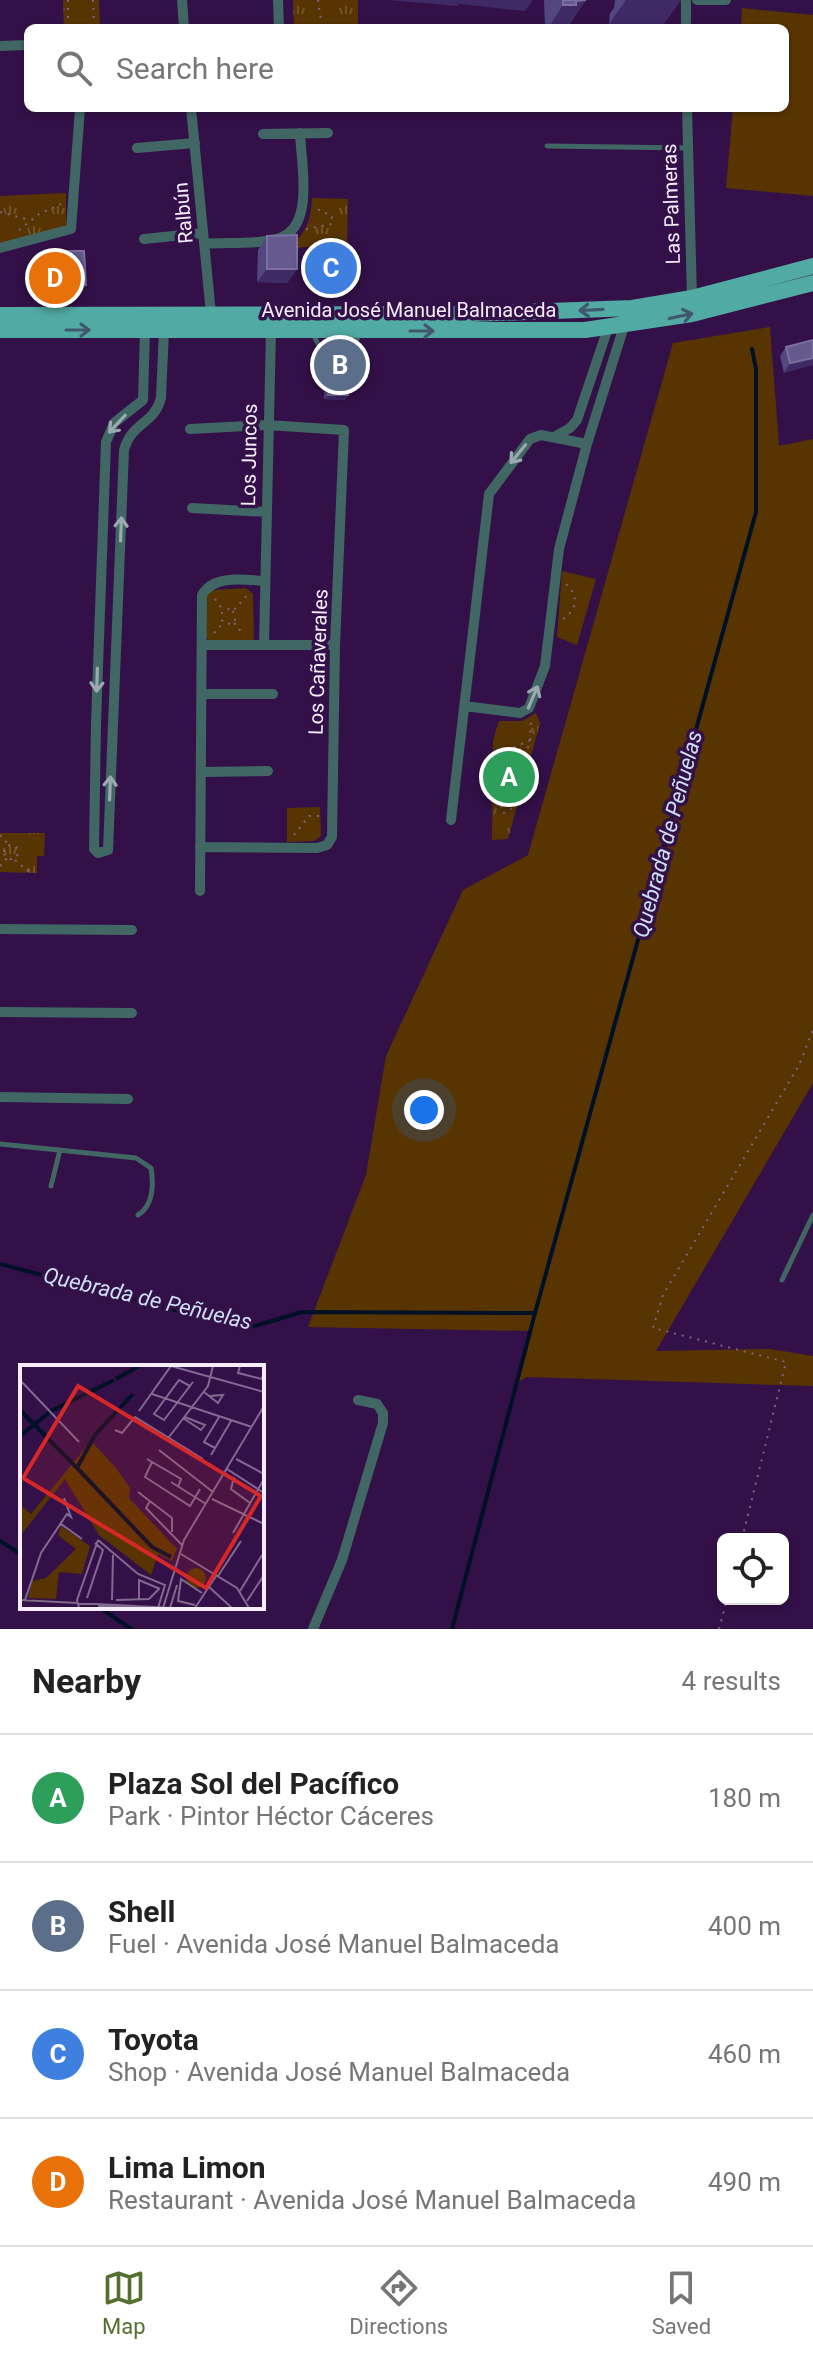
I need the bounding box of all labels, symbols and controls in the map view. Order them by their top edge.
search box [24,24,789,112]
icon: search [52,46,96,90]
text: Search here [116,51,274,86]
street label: Las Palmeras [657,143,685,265]
street label: Ralbún [168,181,198,245]
pin: C [305,238,357,298]
pin: D [29,248,81,308]
street label: Avenida José Manuel Balmaceda [262,298,556,322]
one-way arrow [578,303,605,318]
one-way arrow [668,308,693,323]
one-way arrow [64,322,91,338]
one-way arrow [408,323,435,338]
pin: B [314,335,366,395]
street label: Los Juncos [236,403,262,507]
one-way arrow [108,413,127,434]
one-way arrow [509,443,527,464]
one-way arrow [114,516,129,543]
street label: Los Cañaverales [303,588,333,736]
one-way arrow [90,666,105,693]
one-way arrow [526,685,541,709]
water label: Quebrada de Peñuelas [628,728,707,940]
pin: A [483,747,535,807]
one-way arrow [103,775,118,802]
your location [404,1090,444,1130]
water label: Quebrada de Peñuelas [41,1262,255,1335]
inset map [20,1365,264,1609]
map controls [717,1533,789,1605]
button: locate [717,1533,789,1605]
text: Nearby [32,1661,141,1701]
text: 4 results [682,1666,781,1696]
text: Plaza Sol del Pacífico [108,1766,399,1801]
text: A [49,1783,67,1813]
text: 180 m [708,1783,781,1813]
text: Park · Pintor Héctor Cáceres [108,1801,434,1831]
text: Shell [108,1894,175,1929]
text: B [50,1911,66,1941]
text: 400 m [708,1911,781,1941]
text: Fuel · Avenida José Manuel Balmaceda [108,1929,559,1959]
text: Toyota [108,2022,199,2057]
text: C [49,2039,67,2069]
text: 460 m [708,2039,781,2069]
text: Shop · Avenida José Manuel Balmaceda [108,2057,570,2087]
text: Lima Limon [108,2150,266,2185]
text: D [50,2167,66,2197]
text: 490 m [708,2167,781,2197]
text: Restaurant · Avenida José Manuel Balmaceda [108,2185,636,2215]
tab: Map [102,2266,146,2339]
tab: Directions [349,2266,448,2339]
tab: Saved [652,2266,711,2339]

